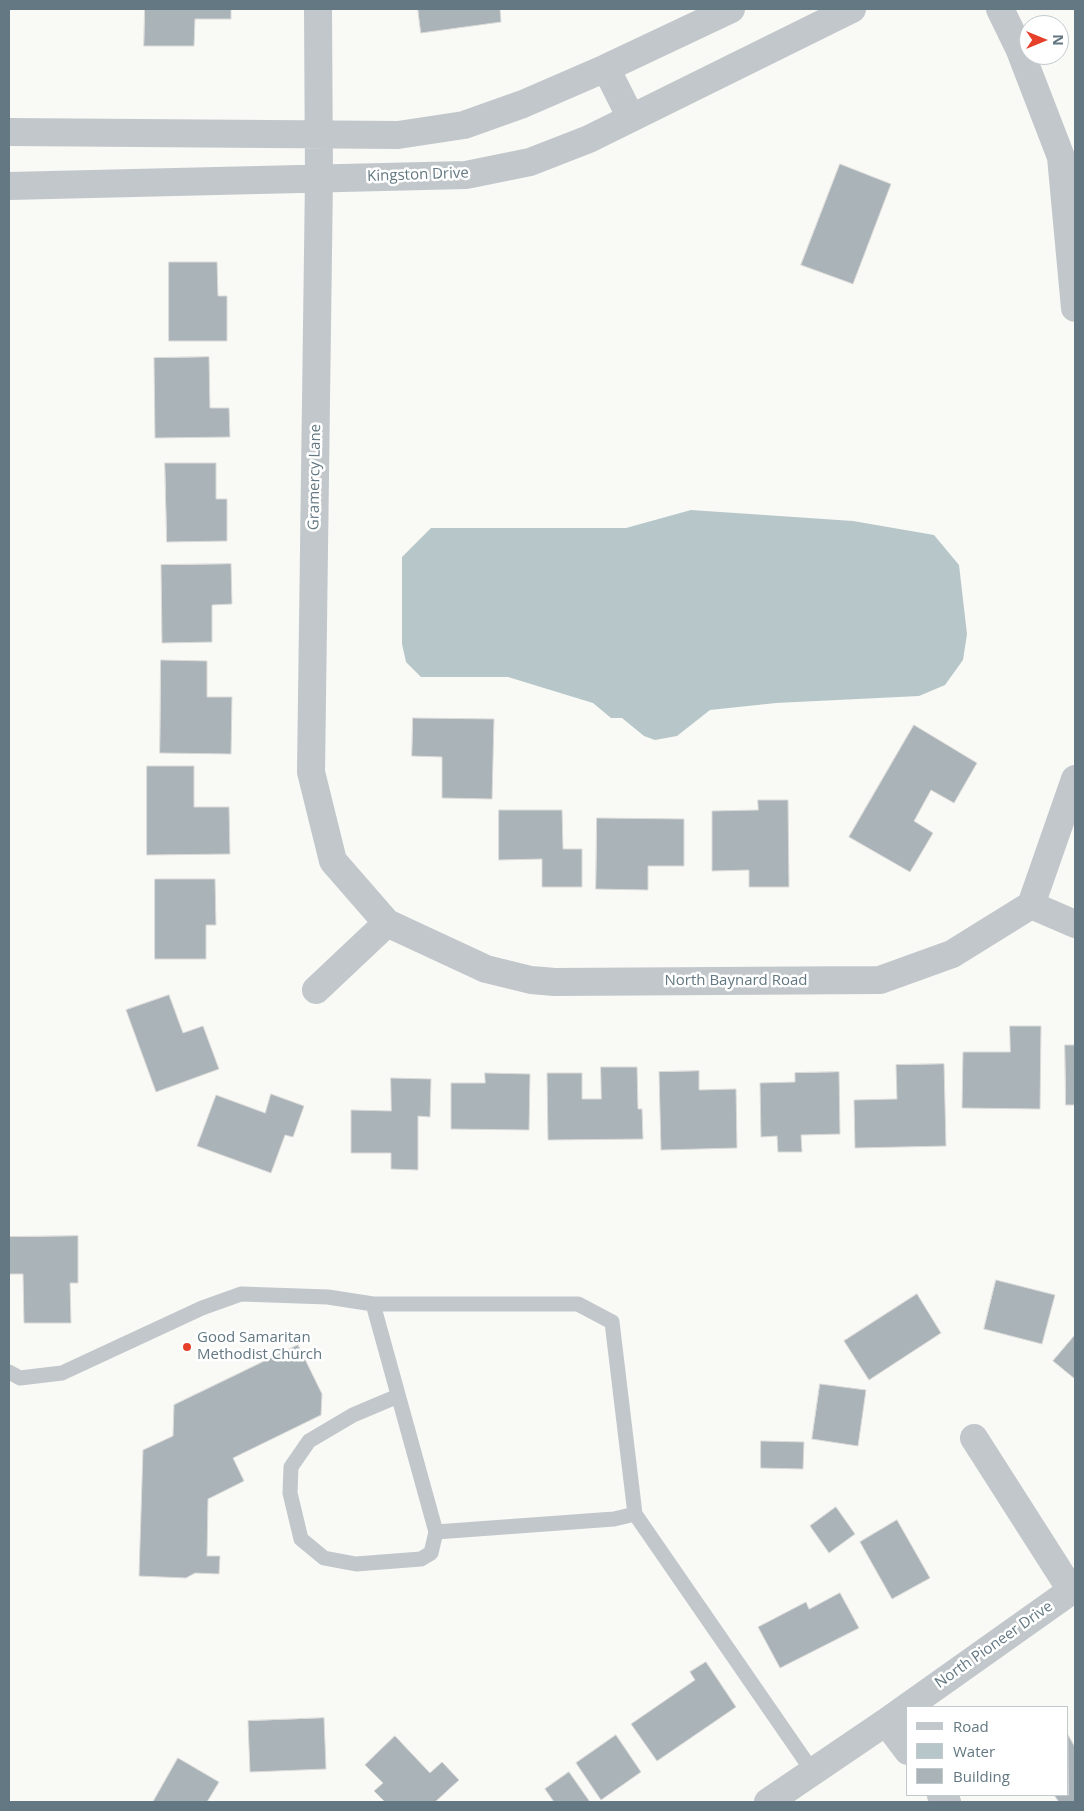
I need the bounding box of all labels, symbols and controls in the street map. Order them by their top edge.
north arrow [1019,15,1069,65]
text: N [1049,34,1068,46]
street label: Kingston Drive [367,164,469,186]
street label: Gramercy Lane [305,424,325,530]
street label: North Baynard Road [665,972,807,990]
place label: Good Samaritan Methodist Church [197,1329,322,1364]
marker: Good Samaritan Methodist Church [181,1341,193,1353]
street label: North Pioneer Drive [932,1598,1056,1692]
legend [906,1706,1069,1796]
text: Road [953,1716,989,1736]
text: Water [953,1741,995,1761]
text: Building [953,1766,1010,1786]

